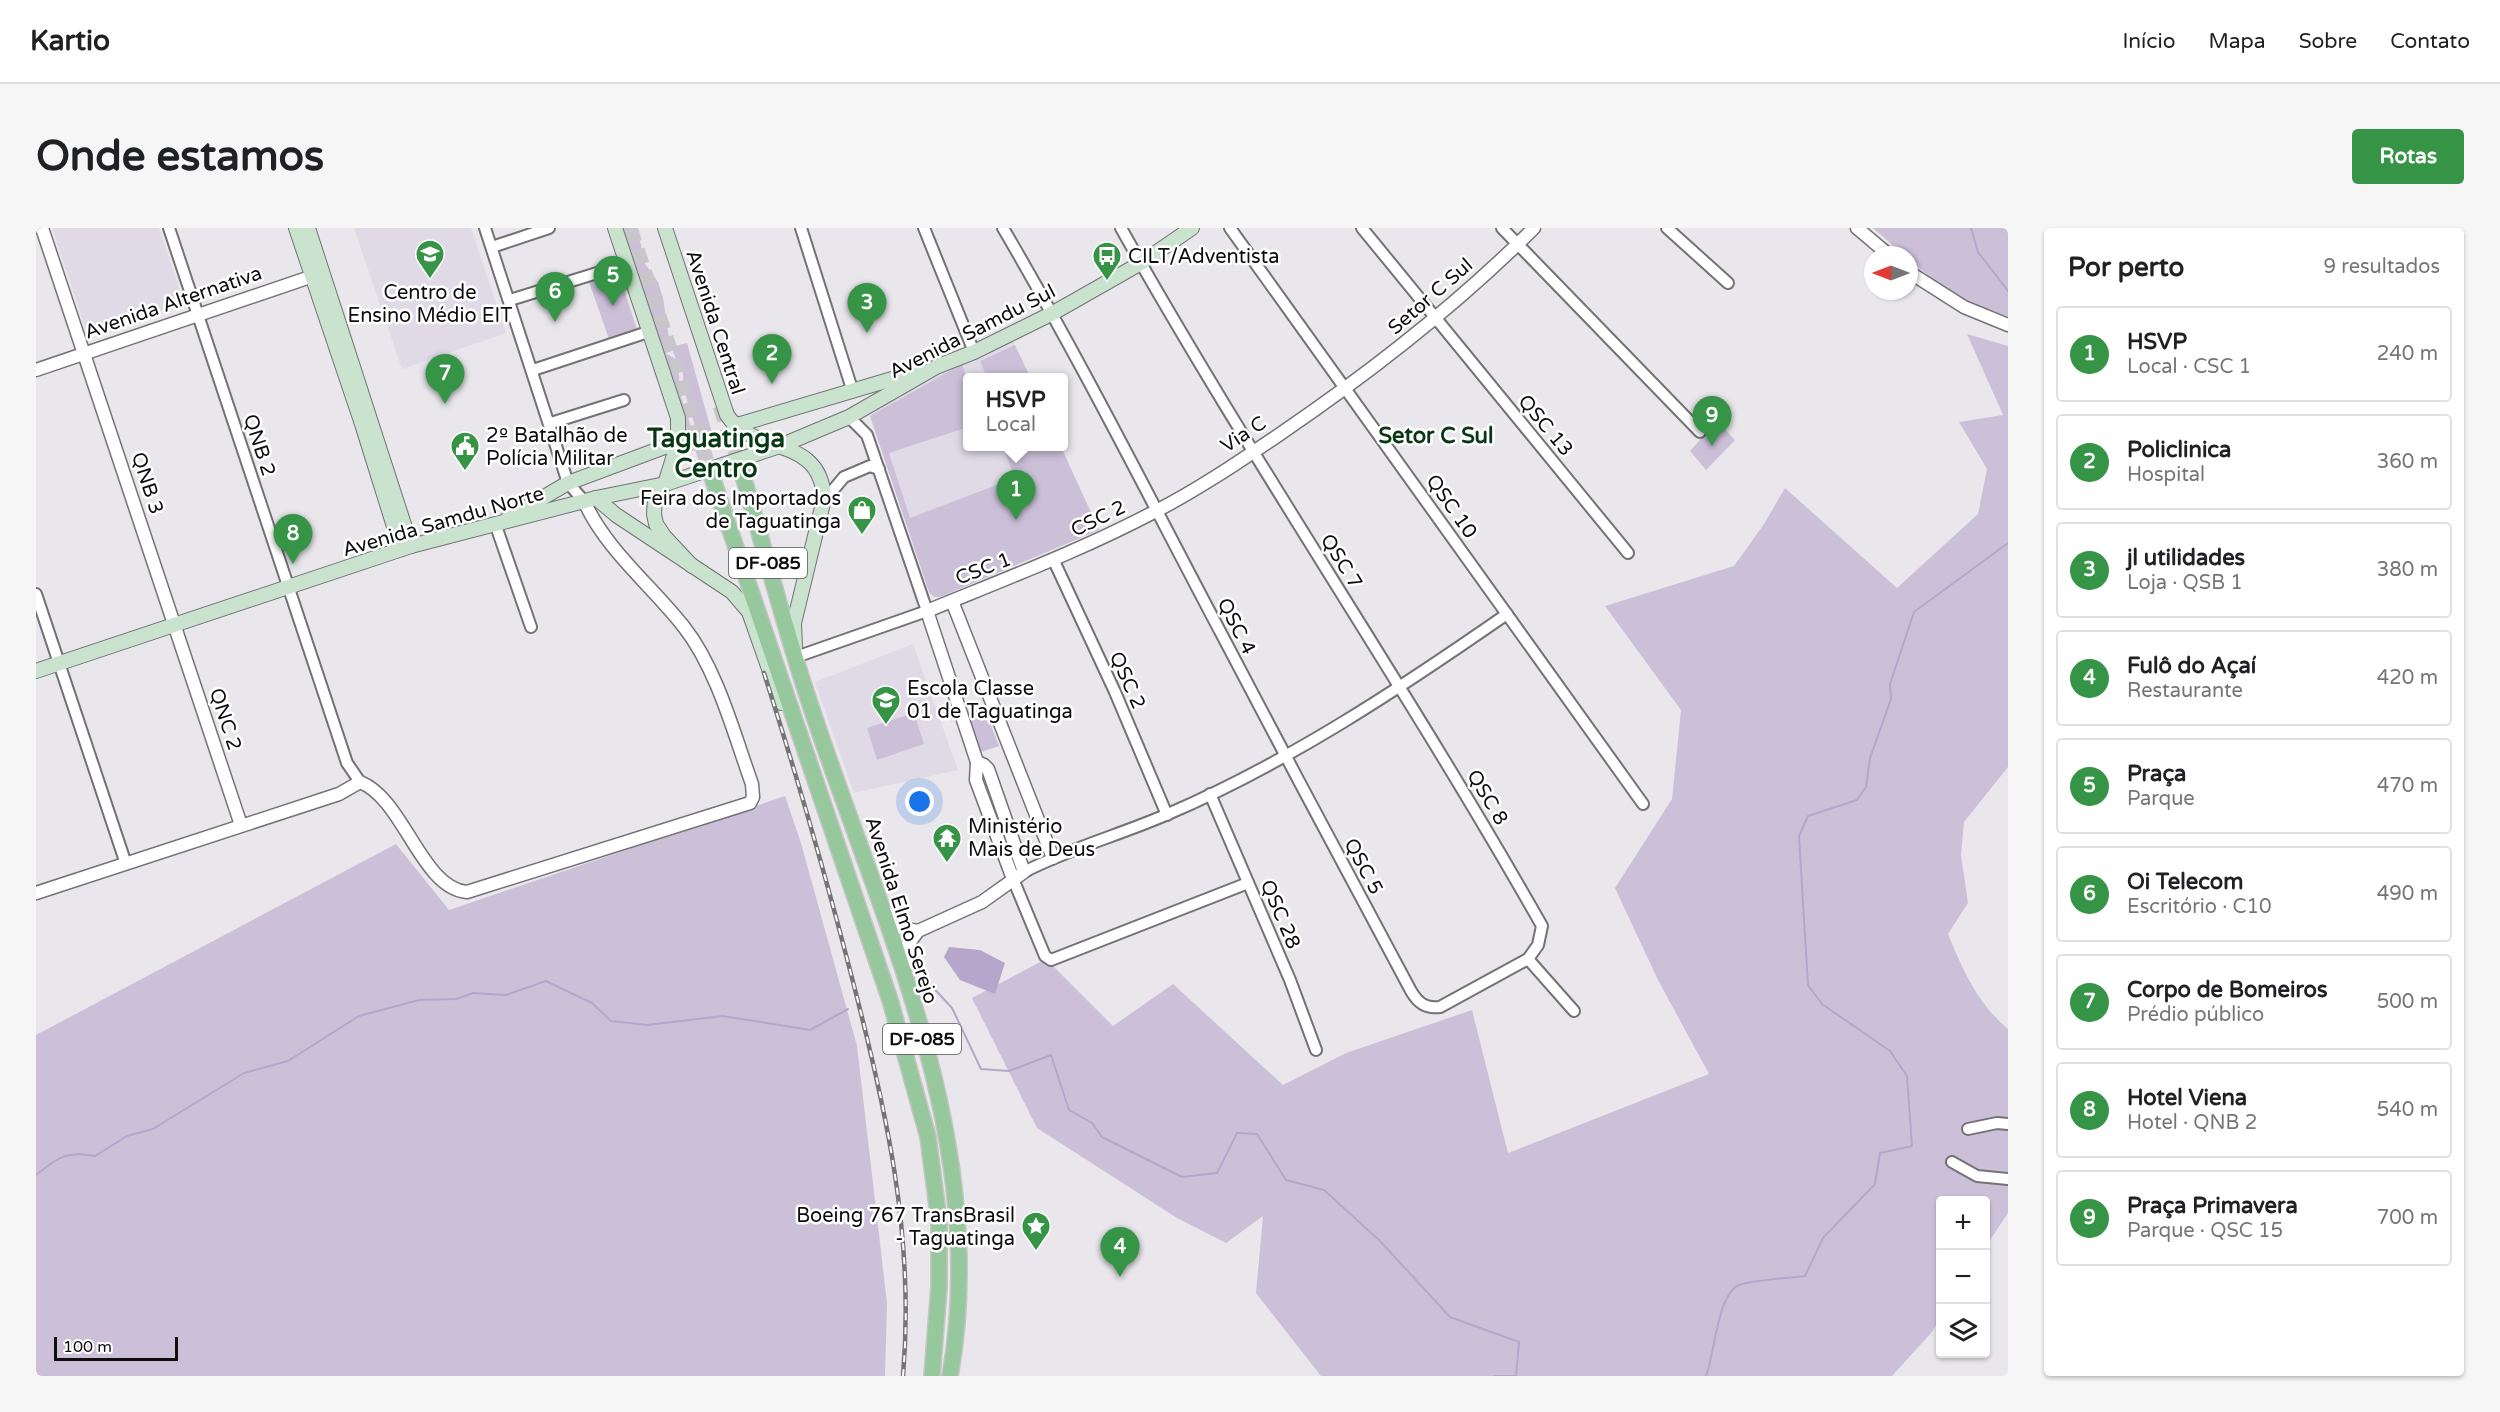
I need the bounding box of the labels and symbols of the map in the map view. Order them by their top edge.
school or university icon: Centro de Ensino Médio EIT [414,238,446,280]
bus stop icon: CILT/Adventista [1091,240,1123,282]
place label: CILT/Adventista [1128,245,1279,269]
north arrow [1864,246,1918,300]
street label: Avenida Central [680,247,750,398]
street label: Setor C Sul [1383,253,1478,340]
pin: 5 [594,256,632,306]
street label: Avenida Alternativa [81,261,265,345]
pin: 6 [536,272,574,322]
street label: Avenida Samdu Sul [885,280,1060,384]
place label: Centro de Ensino Médio EIT [348,281,512,328]
pin: 3 [848,284,886,333]
pin: 2 [752,334,792,384]
pin: 7 [426,354,464,404]
street label: QSC 13 [1513,390,1578,461]
pin: 9 [1692,396,1732,446]
street label: QNB 2 [238,411,280,479]
street label: Via C [1216,411,1271,458]
district label: Taguatinga Centro [646,423,785,484]
district label: Setor C Sul [1378,423,1494,449]
place label: 2º Batalhão de Polícia Militar [486,424,627,471]
public building icon: 2º Batalhão de Polícia Militar [449,430,481,472]
street label: QNB 3 [126,449,168,517]
pin: 1 [996,470,1036,520]
street label: QSC 10 [1420,470,1482,543]
street label: Avenida Samdu Norte [340,482,547,562]
place label: Feira dos Importados de Taguatinga [640,487,841,534]
shop icon: Feira dos Importados de Taguatinga [846,494,878,536]
street label: CSC 2 [1067,495,1130,542]
pin: 8 [274,514,312,564]
street label: QSC 7 [1315,530,1367,593]
street label: CSC 1 [952,547,1015,591]
road number: DF-085 [729,548,807,578]
street label: QSC 4 [1212,594,1260,659]
street label: QSC 2 [1104,648,1150,713]
place label: Escola Classe 01 de Taguatinga [907,677,1073,724]
school or university icon: Escola Classe 01 de Taguatinga [870,684,902,726]
street label: QNC 2 [204,685,246,753]
street label: QSC 8 [1461,766,1513,830]
your location [905,787,934,816]
street label: Avenida Elmo Serejo [859,814,943,1007]
place label: Ministério Mais de Deus [968,815,1095,862]
temple icon: Ministério Mais de Deus [931,822,963,864]
street label: QSC 5 [1338,834,1388,899]
street label: QSC 28 [1255,876,1305,953]
road number: DF-085 [883,1024,961,1054]
place label: Boeing 767 TransBrasil - Taguatinga [796,1204,1015,1251]
place icon: Boeing 767 TransBrasil - Taguatinga [1020,1210,1052,1252]
pin: 4 [1100,1228,1140,1277]
scale bar [54,1334,178,1362]

